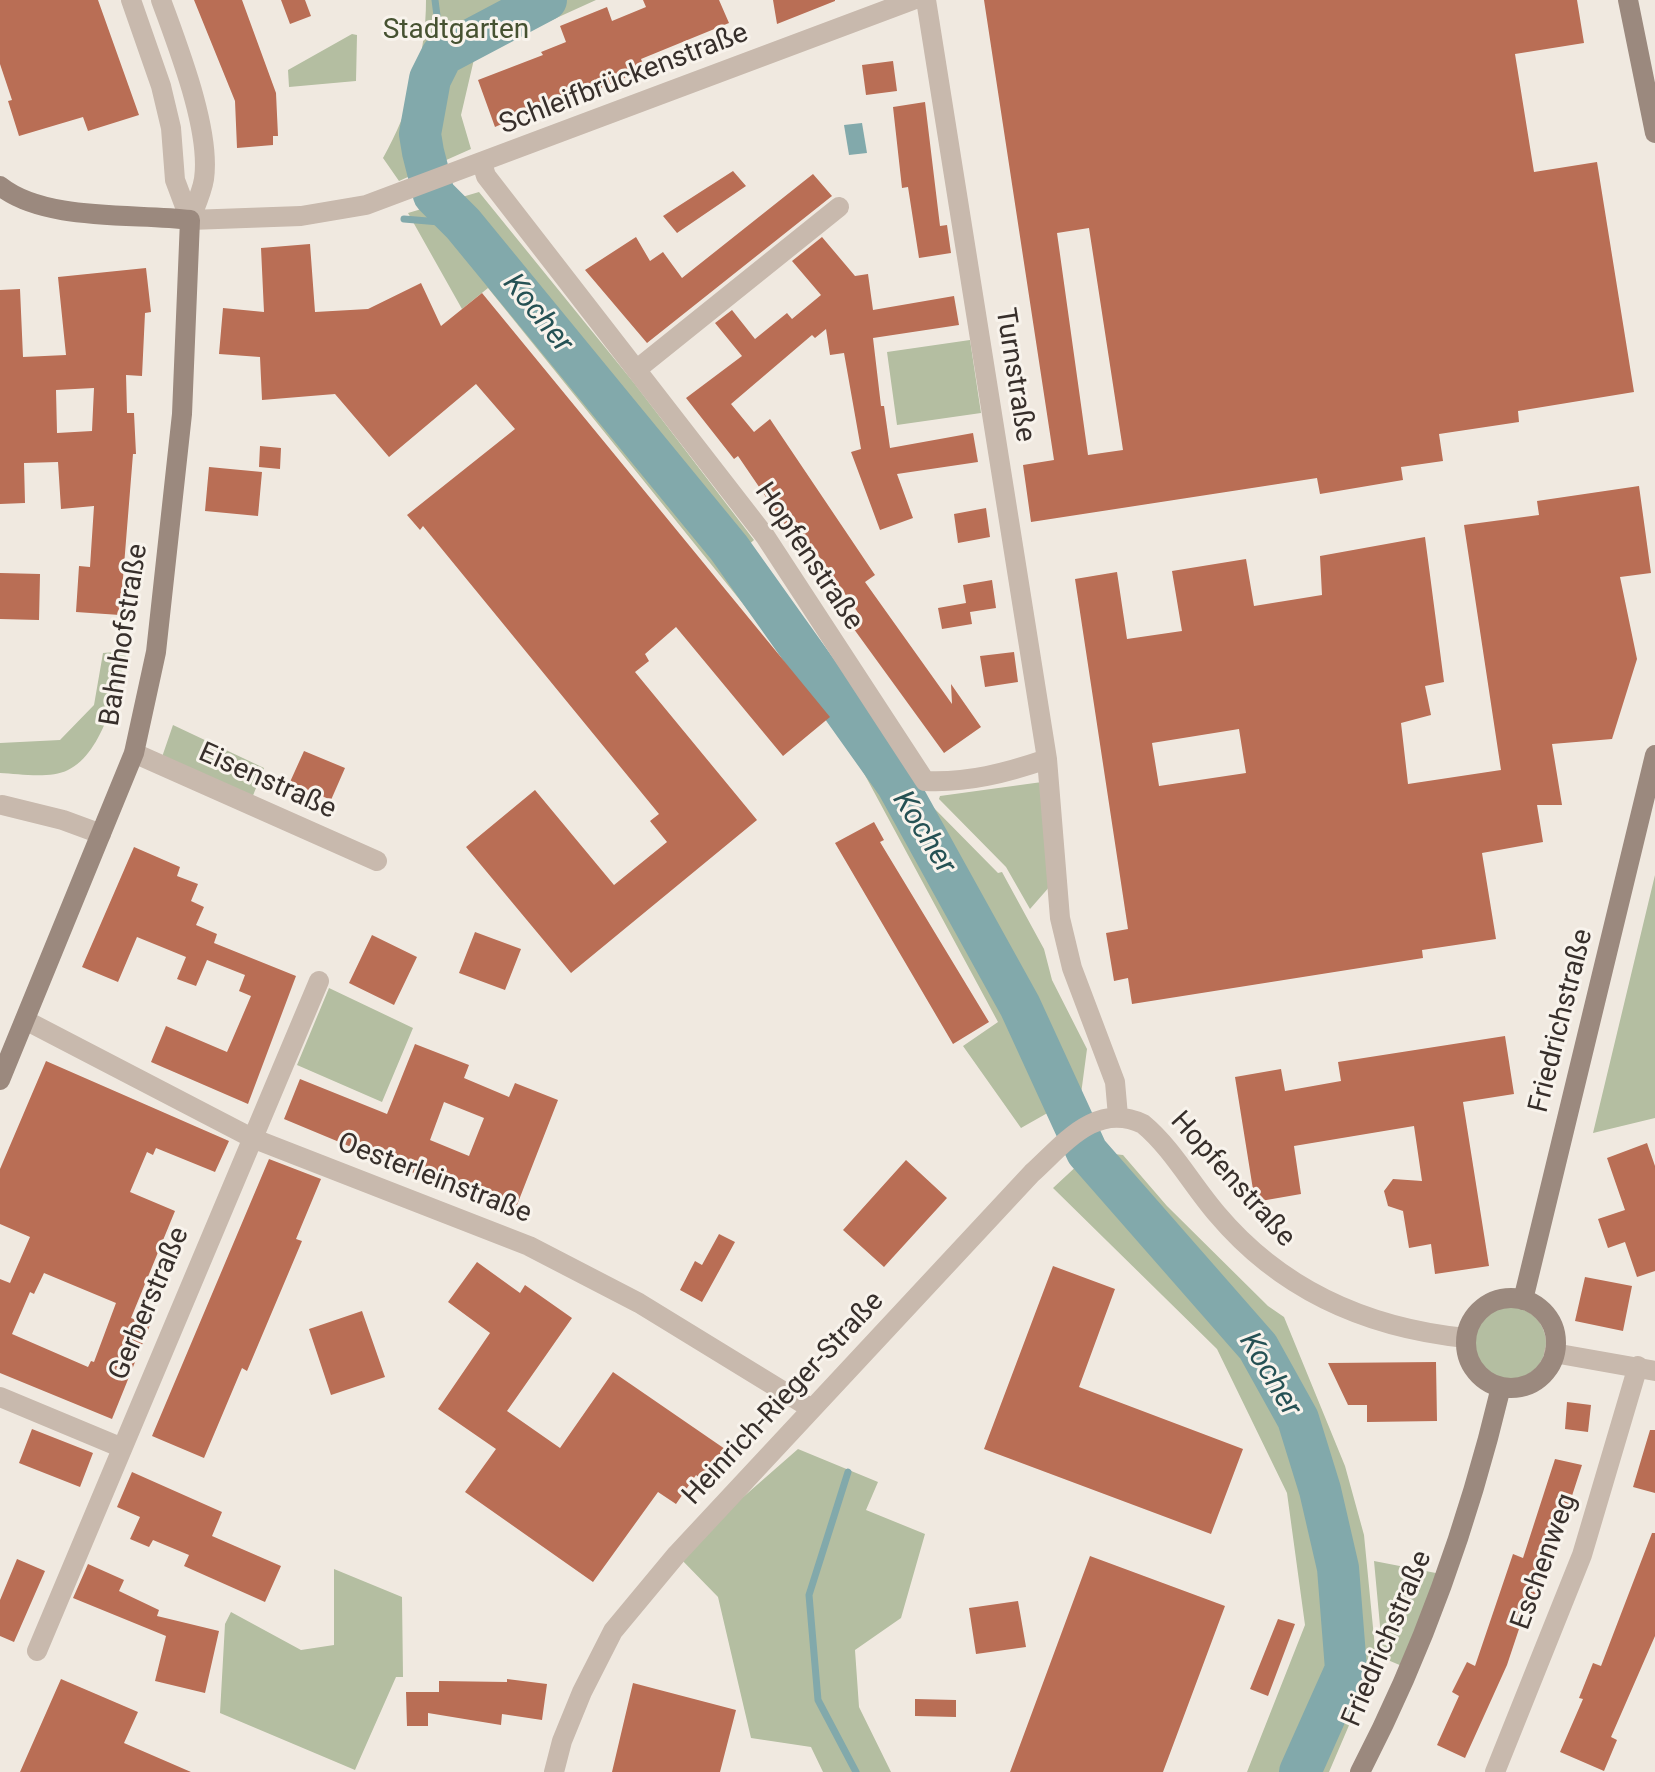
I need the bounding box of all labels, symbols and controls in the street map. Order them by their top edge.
park label: Stadtgarten [383,14,529,48]
street label: Schleifbrückenstraße [495,17,753,143]
water label: Kocher [494,267,580,361]
street label: Turnstraße [987,306,1041,444]
street label: Hopfenstraße [746,477,870,637]
street label: Bahnhofstraße [94,542,156,728]
street label: Eisenstraße [193,737,341,827]
water label: Kocher [884,785,962,881]
street label: Friedrichstraße [1523,926,1601,1116]
street label: Hopfenstraße [1162,1105,1302,1255]
street label: Oesterleinstraße [332,1127,536,1231]
street label: Gerberstraße [103,1223,197,1385]
street label: Heinrich-Rieger-Straße [676,1285,892,1513]
water label: Kocher [1230,1327,1308,1423]
street label: Eschenweg [1505,1489,1585,1635]
street label: Friedrichstraße [1336,1546,1440,1732]

